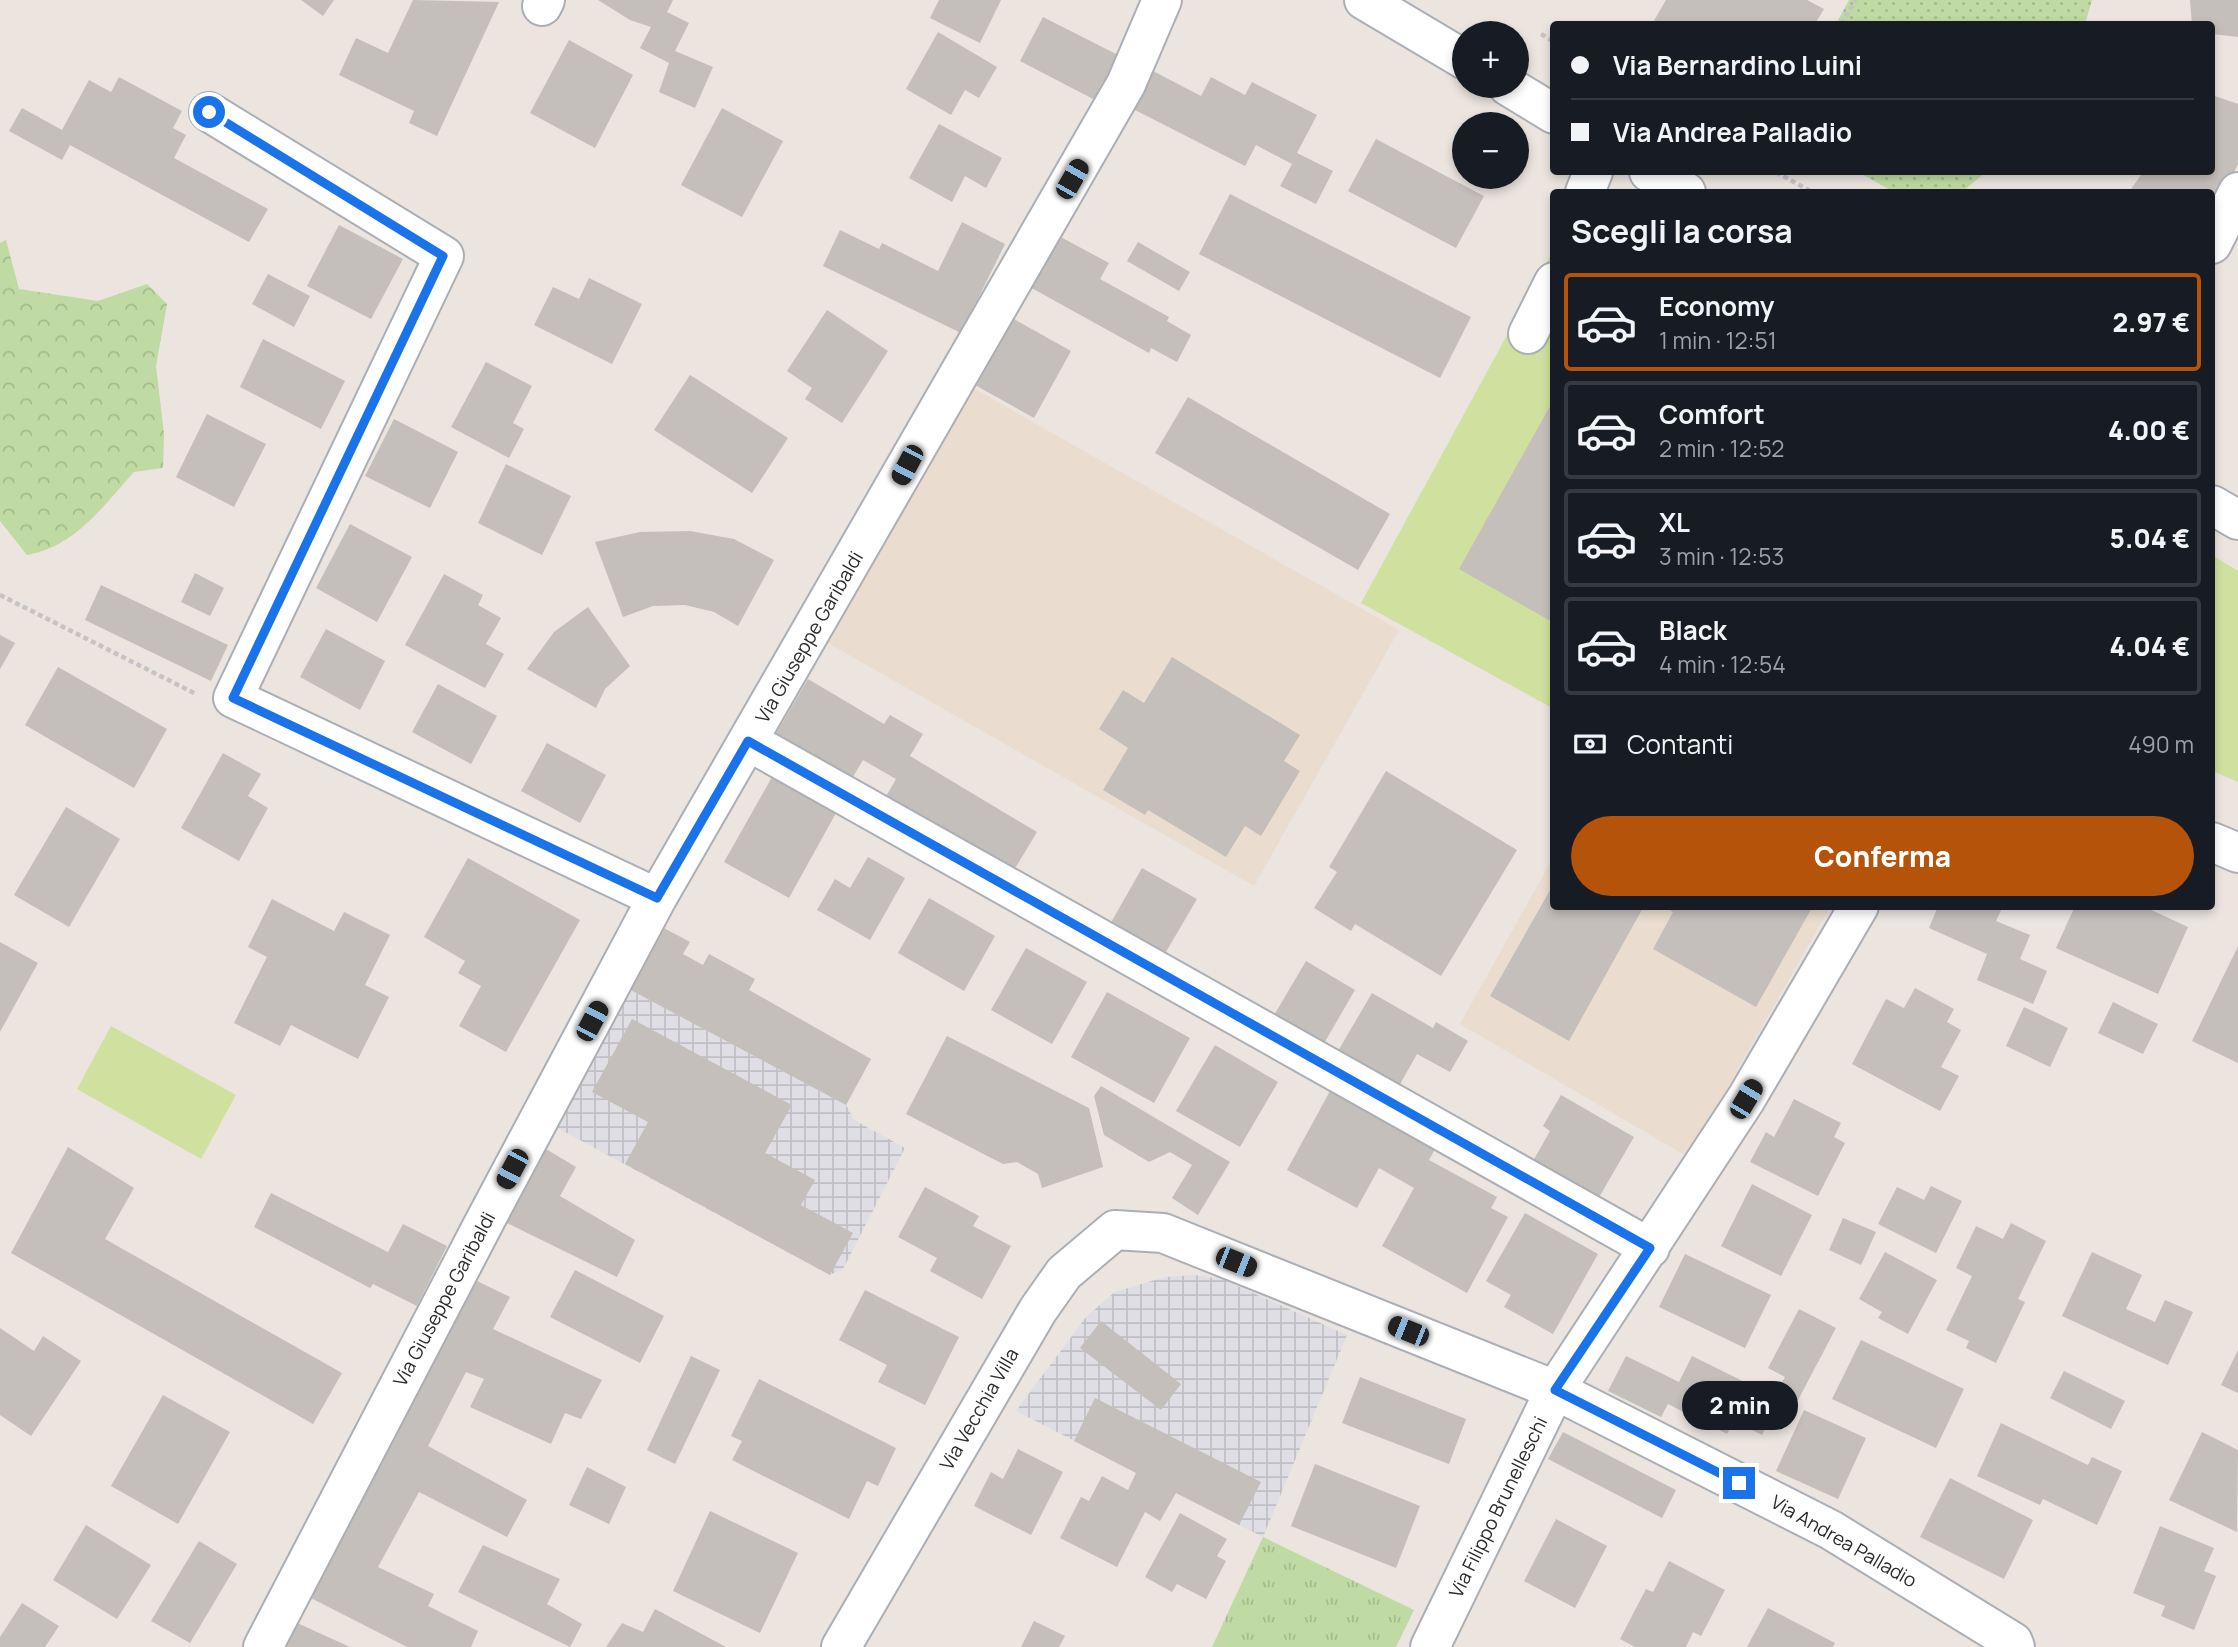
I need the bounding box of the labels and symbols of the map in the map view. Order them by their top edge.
route start [193,96,225,128]
car [1053,156,1092,202]
car [888,442,927,488]
street label: Via Giuseppe Garibaldi [749,546,869,728]
car [573,998,612,1044]
car [1727,1076,1766,1122]
car [493,1146,532,1192]
street label: Via Giuseppe Garibaldi [387,1207,501,1391]
car [1213,1244,1260,1280]
car [1385,1313,1432,1349]
street label: Via Vecchia Villa [933,1343,1025,1475]
callout: 2 min [1681,1382,1797,1430]
street label: Via Filippo Brunelleschi [1443,1412,1553,1602]
route end [1723,1467,1755,1499]
street label: Via Andrea Palladio [1766,1489,1922,1593]

